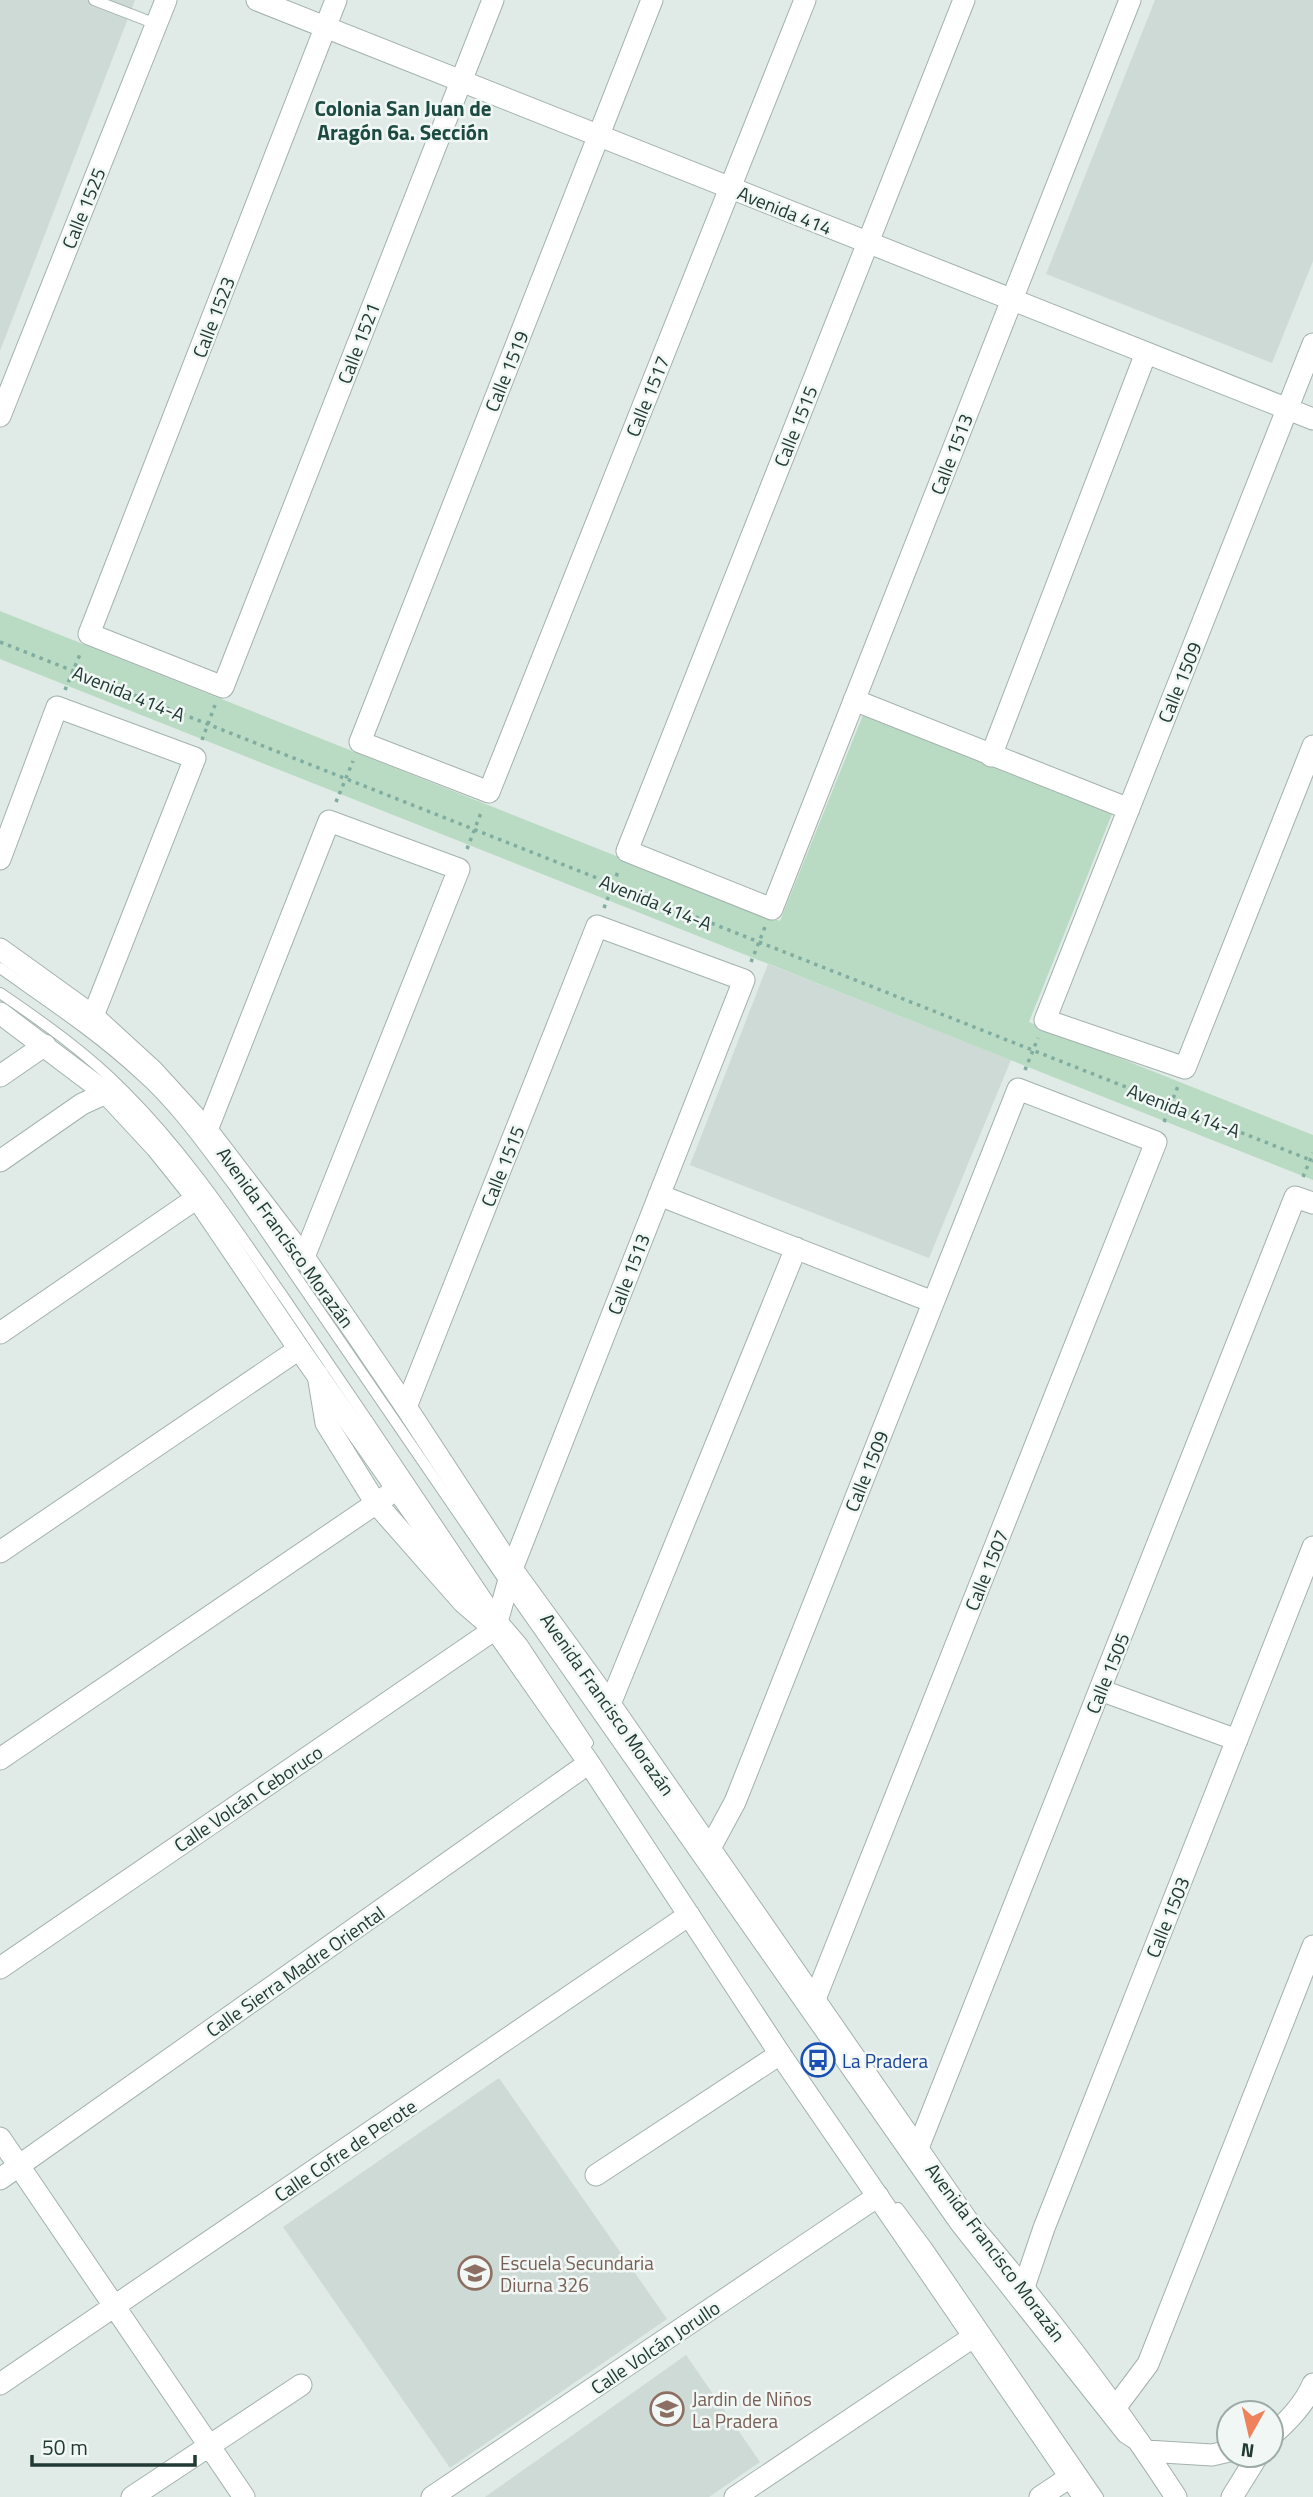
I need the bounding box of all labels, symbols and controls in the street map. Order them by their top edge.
district label: Colonia San Juan de Aragón 6a. Sección [314,92,492,148]
street label: Calle 1525 [54,163,112,253]
street label: Avenida 414 [733,178,837,242]
street label: Calle 1523 [184,272,242,362]
street label: Calle 1521 [329,298,387,388]
street label: Calle 1519 [477,326,535,416]
street label: Calle 1517 [618,351,676,441]
street label: Calle 1515 [766,381,824,471]
street label: Calle 1513 [922,409,980,499]
street label: Calle 1509 [1150,637,1208,727]
street label: Avenida 414-A [68,657,190,729]
street label: Avenida 414-A [595,866,717,938]
street label: Avenida 414-A [1123,1075,1245,1145]
street label: Calle 1515 [473,1121,531,1211]
street label: Avenida Francisco Morazán [210,1140,362,1334]
street label: Calle 1513 [599,1229,657,1319]
street label: Calle 1509 [837,1426,895,1516]
street label: Calle 1507 [957,1525,1015,1615]
street label: Avenida Francisco Morazán [534,1607,682,1801]
street label: Calle 1505 [1078,1628,1136,1718]
street label: Calle Volcán Ceboruco [168,1737,328,1859]
street label: Calle 1503 [1138,1872,1196,1962]
street label: Calle Sierra Madre Oriental [200,1898,390,2044]
bus stop icon: La Pradera [799,2041,837,2079]
place label: La Pradera [842,2046,928,2075]
street label: Calle Cofre de Perote [268,2091,422,2209]
street label: Avenida Francisco Morazán [919,2156,1073,2348]
place label: Escuela Secundaria Diurna 326 [500,2248,654,2299]
school or university icon: Escuela Secundaria Diurna 326 [456,2254,494,2292]
street label: Calle Volcán Jorullo [585,2293,725,2401]
place label: Jardin de Niños La Pradera [692,2384,812,2435]
school or university icon: Jardin de Niños La Pradera [648,2390,686,2428]
north arrow [1215,2399,1285,2469]
scale bar [32,2424,194,2468]
text: 50 m [42,2431,88,2463]
text: N [1239,2436,1256,2467]

